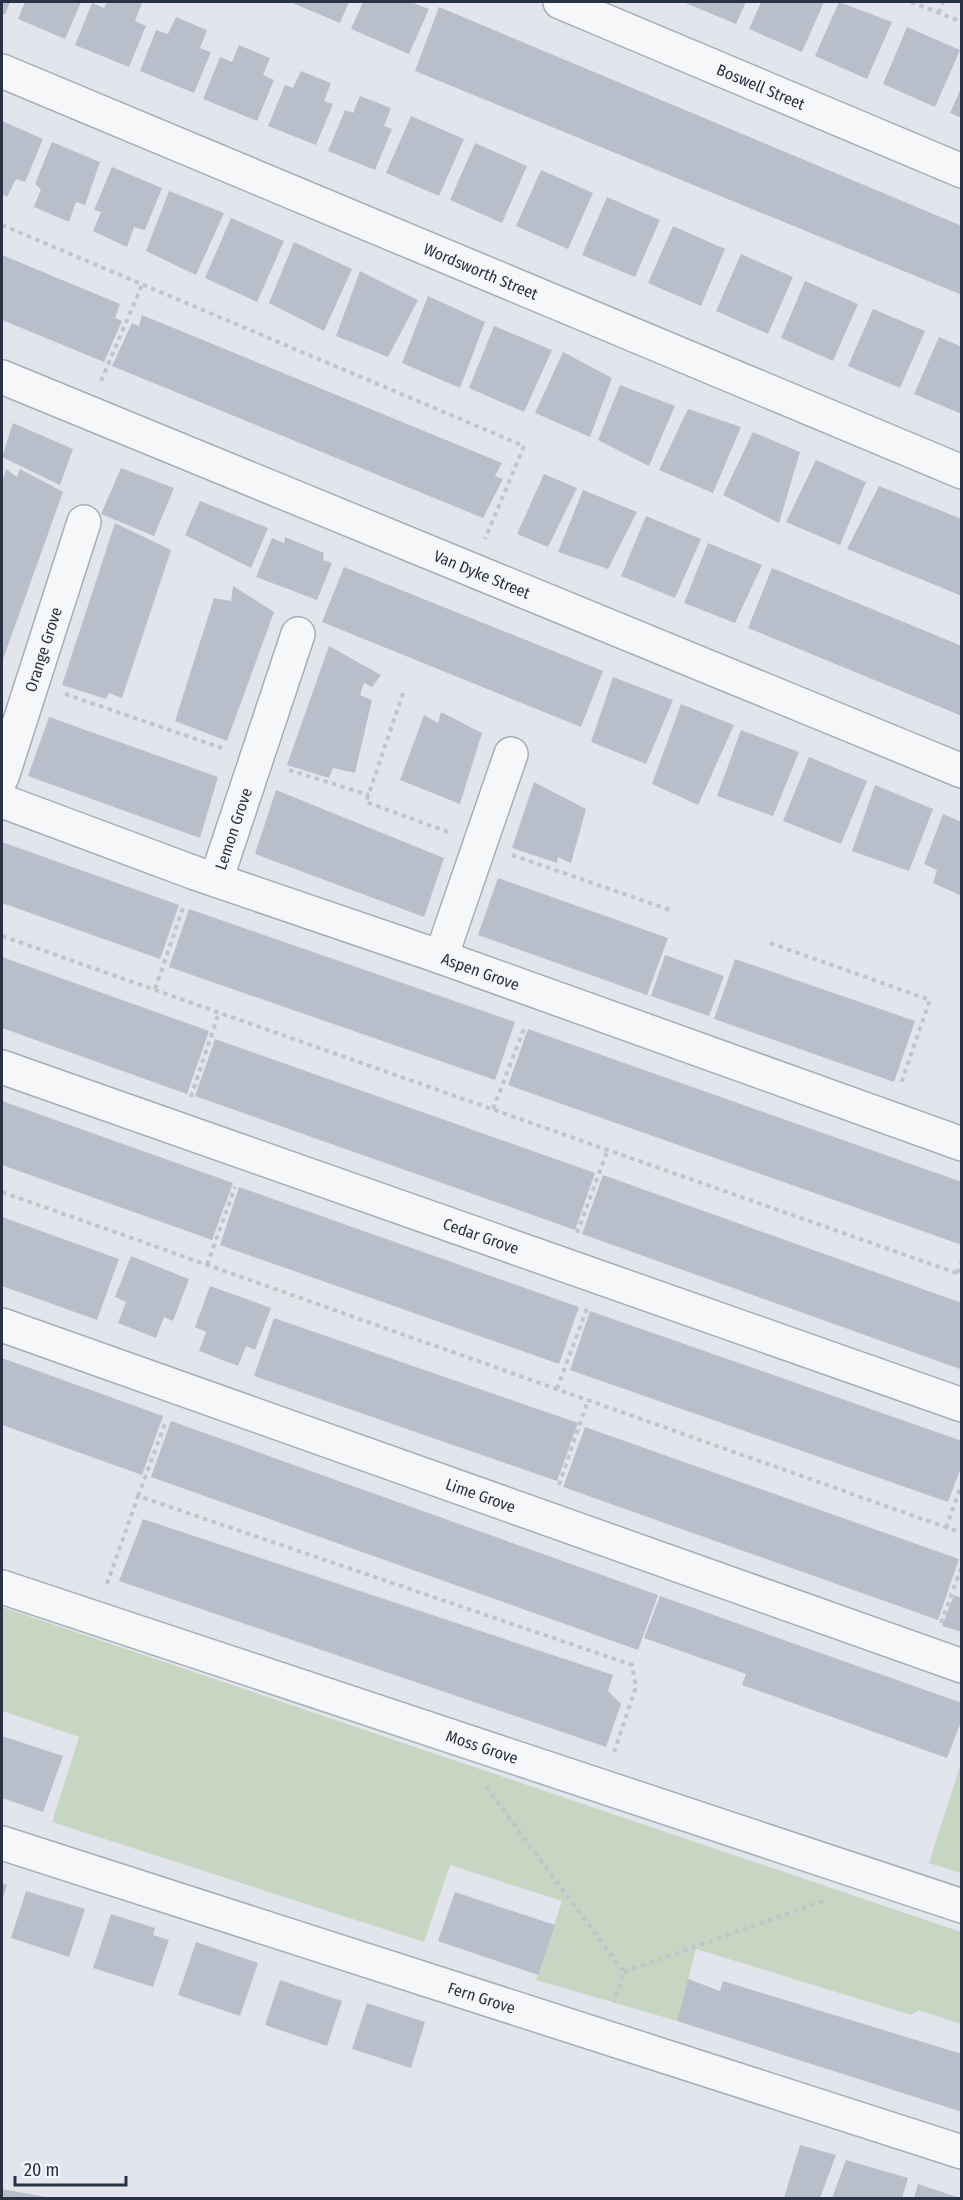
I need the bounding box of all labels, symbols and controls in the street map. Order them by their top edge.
street label: Boswell Street [714,60,808,114]
street label: Wordsworth Street [421,239,541,304]
street label: Van Dyke Street [431,546,534,603]
street label: Orange Grove [21,605,66,694]
street label: Lemon Grove [211,785,256,872]
street label: Aspen Grove [439,949,522,994]
street label: Cedar Grove [441,1214,522,1258]
street label: Lime Grove [443,1474,518,1517]
street label: Moss Grove [444,1726,521,1768]
street label: Fern Grove [445,1978,518,2018]
scale bar [15,2149,126,2187]
text: 20 m [24,2159,59,2181]

